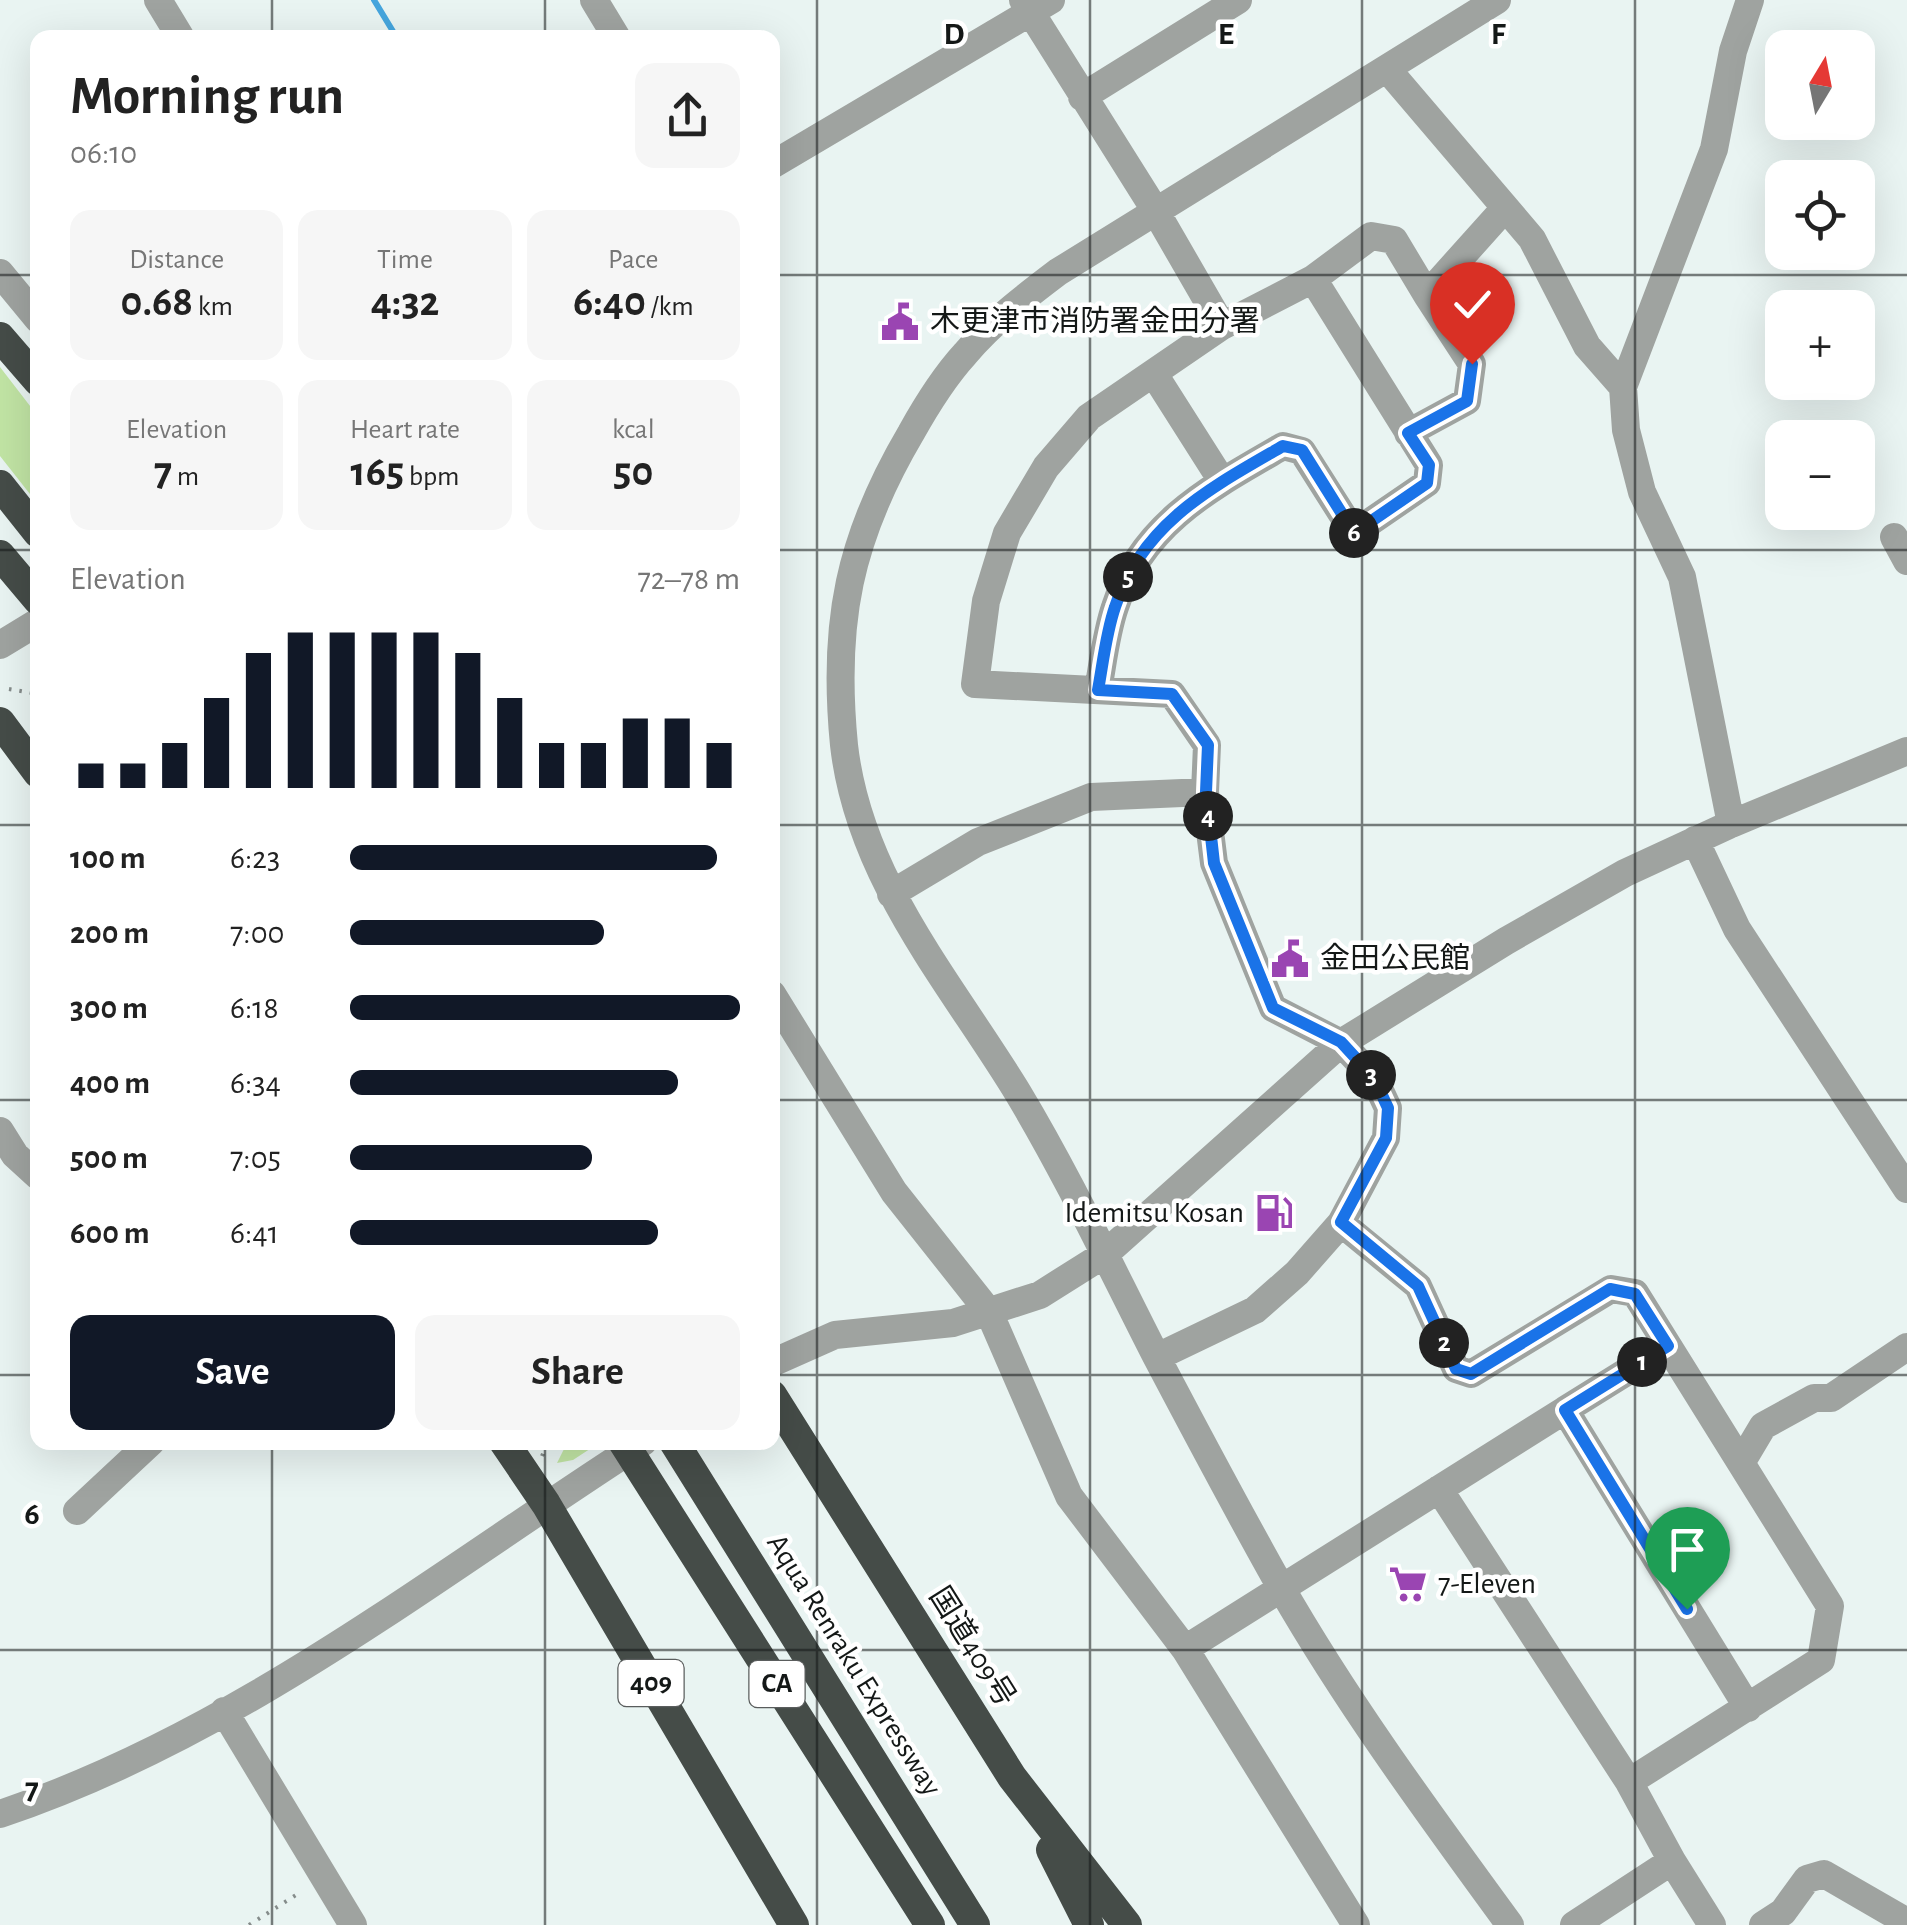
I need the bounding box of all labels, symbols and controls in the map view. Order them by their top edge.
text: D [944,18,965,50]
text: E [1218,18,1234,50]
text: F [1491,18,1507,50]
north arrow [1765,30,1875,140]
map controls [1765,30,1875,530]
button: share [635,63,740,168]
text: Morning run [70,69,344,124]
text: 06:10 [70,137,137,169]
button: locate [1765,160,1875,270]
text: Distance [129,246,224,274]
text: Time [377,246,433,274]
text: Pace [608,246,659,274]
pin [1430,262,1515,365]
icon: check [1445,277,1500,332]
text: 0.68 [121,281,193,323]
text: 4:32 [371,281,439,323]
text: 6:40 [573,281,646,323]
button: + [1765,290,1875,400]
text: km [193,293,233,321]
text: /km [646,293,694,321]
public building icon: 木更津市消防署金田分署 [879,301,921,343]
place label: 木更津市消防署金田分署 [930,305,1260,337]
text: Elevation [126,416,227,444]
text: Heart rate [350,416,460,444]
text: kcal [612,416,655,444]
button: − [1765,420,1875,530]
text: 7 [154,451,172,493]
text: 165 [351,451,404,493]
text: 50 [613,451,653,493]
text: m [172,463,199,491]
text: bpm [404,463,459,491]
pin: 6 [1329,508,1379,558]
text: 6 [1347,519,1361,547]
pin: 5 [1103,552,1153,602]
text: Elevation [70,563,186,595]
text: 72–78 m [637,563,740,595]
text: 5 [1122,563,1134,591]
pin: 4 [1183,791,1233,841]
text: 4 [1201,802,1215,830]
text: 100 m [70,842,146,874]
text: 6:23 [230,842,280,874]
text: 200 m [70,917,149,949]
text: 7:00 [230,917,284,949]
public building icon: 金田公民館 [1269,938,1311,980]
place label: 金田公民館 [1320,942,1470,974]
text: 300 m [70,992,148,1024]
text: 6:18 [230,992,279,1024]
pin: 3 [1346,1050,1396,1100]
text: 3 [1365,1061,1377,1089]
text: 400 m [70,1067,150,1099]
text: 6:34 [230,1067,281,1099]
text: 500 m [70,1142,148,1174]
text: 7:05 [230,1142,281,1174]
fuel station icon: Idemitsu Kosan [1253,1192,1295,1234]
place label: Idemitsu Kosan [1064,1198,1244,1228]
text: 600 m [70,1217,149,1249]
text: 6:41 [230,1217,279,1249]
button: Save [70,1315,395,1430]
button: Share [415,1315,740,1430]
pin: 2 [1419,1318,1469,1368]
text: 2 [1437,1329,1451,1357]
pin: 1 [1617,1337,1667,1387]
text: 1 [1637,1348,1647,1376]
text: 6 [24,1498,40,1530]
pin [1645,1507,1730,1610]
icon: arrive [1660,1522,1715,1577]
street label: Aqua Renraku Expressway [761,1529,947,1801]
supermarket icon: 7-Eleven [1387,1563,1429,1605]
place label: 7-Eleven [1438,1569,1536,1599]
street label: 国道409号 [924,1582,1021,1712]
road number: 409 [618,1660,684,1706]
road number: CA [750,1661,804,1707]
text: 7 [25,1773,39,1805]

